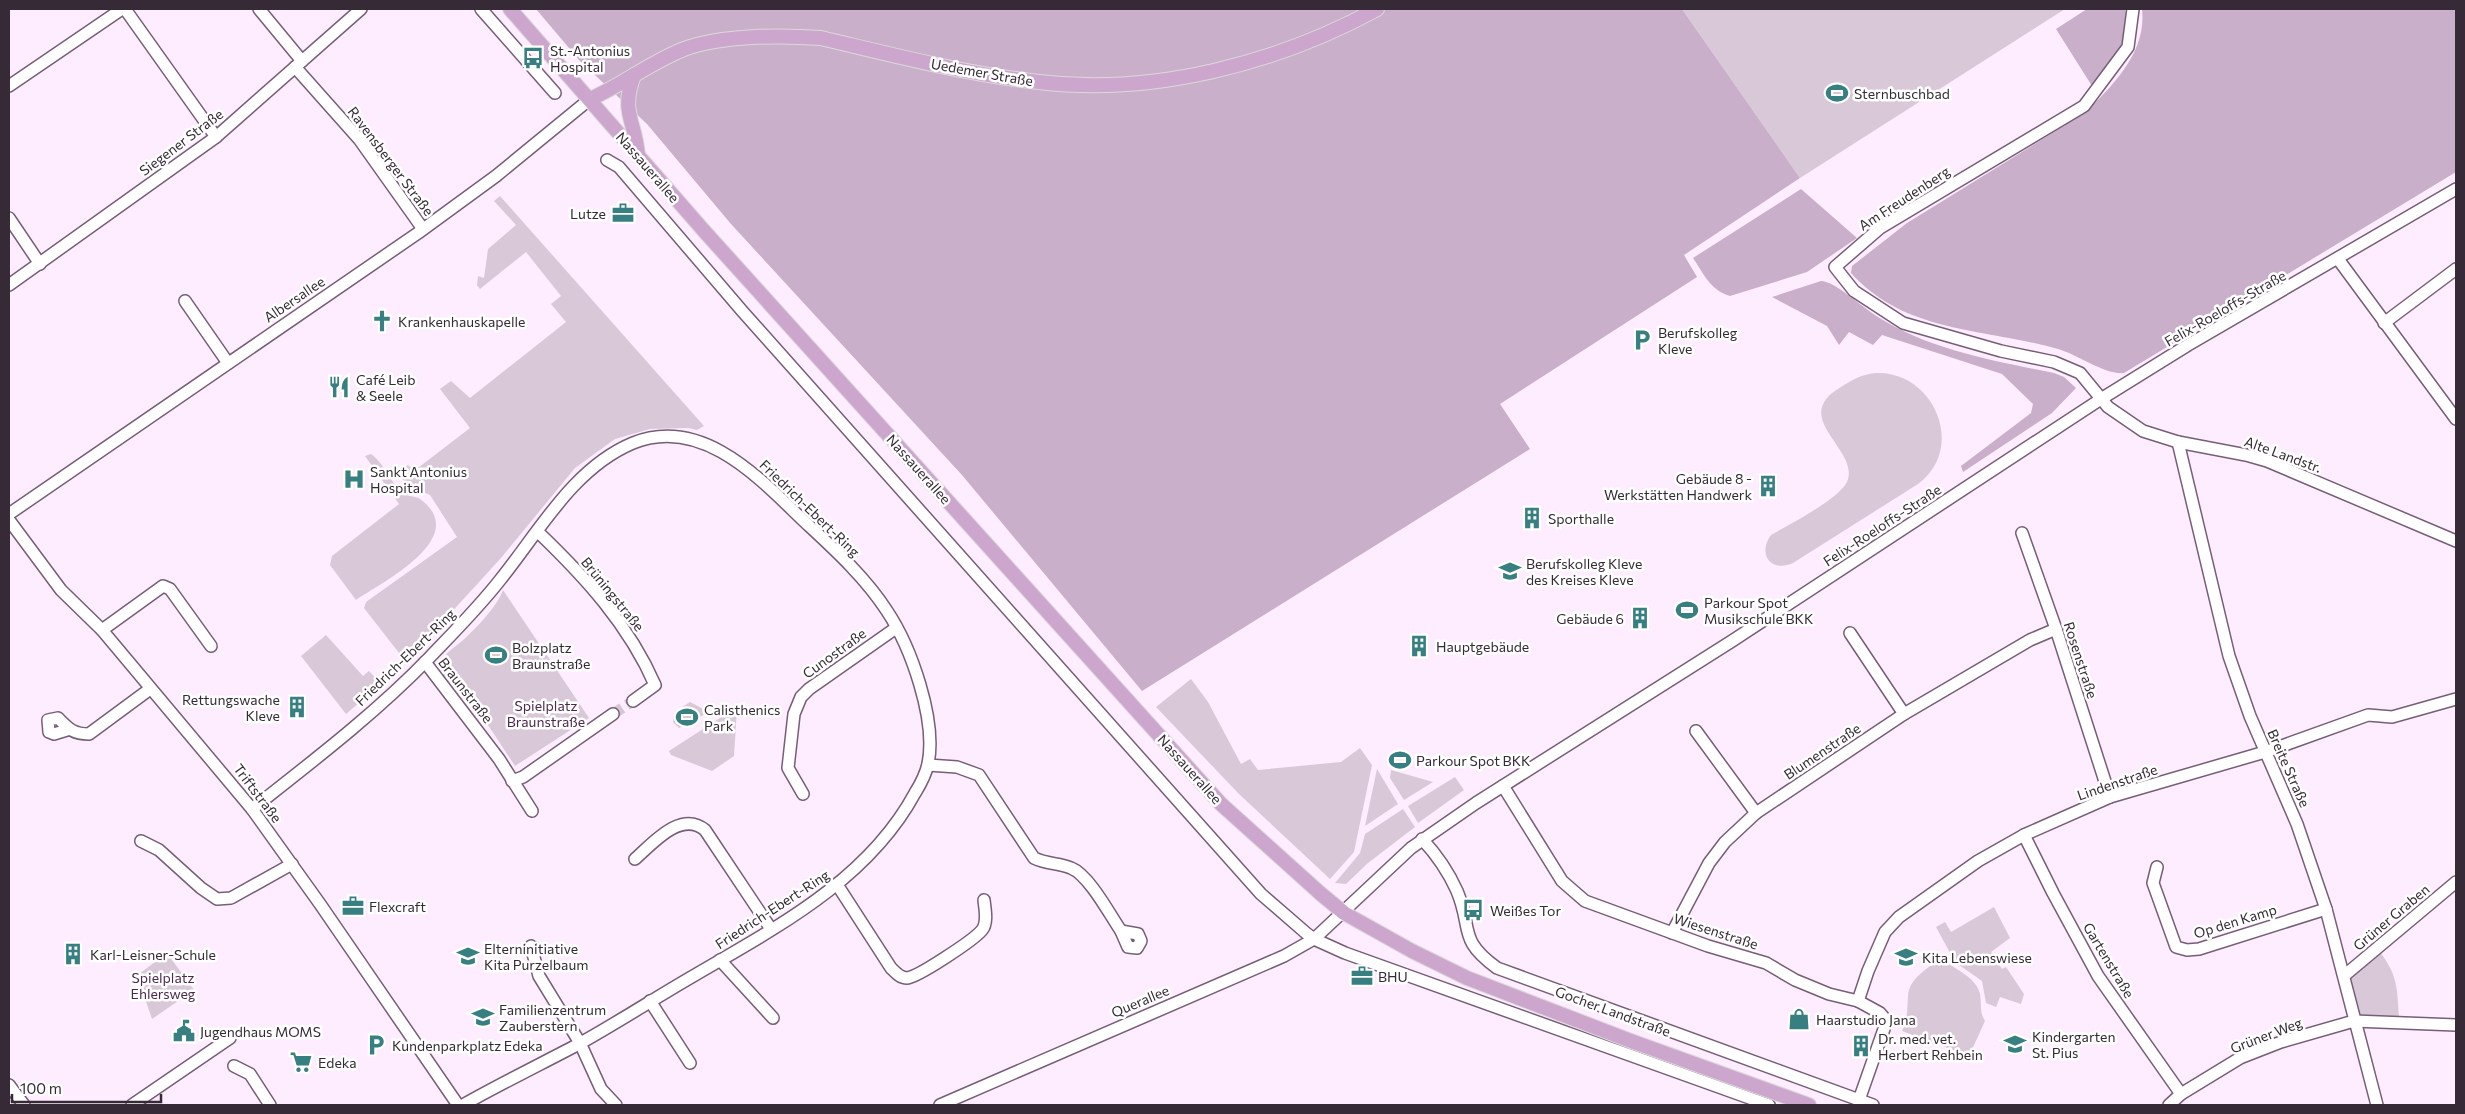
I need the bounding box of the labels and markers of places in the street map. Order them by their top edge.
place label: St.-Antonius Hospital [550,42,630,75]
bus stop icon: St.-Antonius Hospital [520,45,546,71]
sports icon: Sternbuschbad [1824,80,1850,106]
place label: Sternbuschbad [1854,85,1950,102]
office icon: Lutze [610,200,636,226]
place label: Lutze [570,205,606,222]
church icon: Krankenhauskapelle [369,308,395,334]
place label: Krankenhauskapelle [398,313,525,330]
place label: Berufskolleg Kleve [1658,324,1738,357]
parking icon: Berufskolleg Kleve [1629,327,1655,353]
place label: Café Leib & Seele [356,371,415,404]
restaurant icon: Café Leib & Seele [326,374,352,400]
place label: Sankt Antonius Hospital [370,463,467,496]
hospital icon: Sankt Antonius Hospital [341,466,367,492]
place label: Gebäude 8 - Werkstätten Handwerk [1604,470,1752,503]
building icon: Gebäude 8 - Werkstätten Handwerk [1755,473,1781,499]
building icon: Sporthalle [1519,505,1545,531]
place label: Sporthalle [1548,510,1614,527]
place label: Berufskolleg Kleve des Kreises Kleve [1526,555,1642,588]
school or university icon: Berufskolleg Kleve des Kreises Kleve [1497,558,1523,584]
place label: Parkour Spot Musikschule BKK [1704,594,1813,627]
sports icon: Parkour Spot Musikschule BKK [1674,597,1700,623]
building icon: Gebäude 6 [1627,605,1653,631]
place label: Gebäude 6 [1556,610,1624,627]
building icon: Hauptgebäude [1406,633,1432,659]
place label: Hauptgebäude [1436,638,1529,655]
place label: Bolzplatz Braunstraße [512,639,590,672]
sports icon: Bolzplatz Braunstraße [483,642,509,668]
place label: Rettungswache Kleve [182,691,280,724]
building icon: Rettungswache Kleve [284,694,310,720]
place label: Calisthenics Park [704,701,780,734]
sports icon: Calisthenics Park [674,704,700,730]
sports icon: Parkour Spot BKK [1387,747,1413,773]
place label: Parkour Spot BKK [1416,752,1530,769]
office icon: Flexcraft [340,893,366,919]
bus stop icon: Weißes Tor [1460,897,1486,923]
place label: Flexcraft [369,898,426,915]
place label: Weißes Tor [1490,902,1561,919]
place label: Elterninitiative Kita Purzelbaum [484,940,588,973]
building icon: Karl-Leisner-Schule [60,941,86,967]
school or university icon: Elterninitiative Kita Purzelbaum [455,943,481,969]
school or university icon: Kita Lebenswiese [1893,944,1919,970]
place label: Karl-Leisner-Schule [90,946,216,963]
place label: Kita Lebenswiese [1922,949,2032,966]
office icon: BHU [1349,963,1375,989]
place label: BHU [1378,968,1408,985]
place label: Familienzentrum Zauberstern [499,1001,606,1034]
school or university icon: Familienzentrum Zauberstern [470,1004,496,1030]
shop icon: Haarstudio Jana [1786,1006,1812,1032]
place label: Haarstudio Jana [1816,1011,1916,1028]
public building icon: Jugendhaus MOMS [171,1018,197,1044]
place label: Jugendhaus MOMS [200,1023,321,1040]
place label: Kindergarten St. Pius [2032,1028,2116,1061]
place label: Dr. med. vet. Herbert Rehbein [1878,1030,1983,1063]
school or university icon: Kindergarten St. Pius [2002,1031,2028,1057]
parking icon: Kundenparkplatz Edeka [363,1032,389,1058]
building icon: Dr. med. vet. Herbert Rehbein [1848,1033,1874,1059]
place label: Kundenparkplatz Edeka [392,1037,543,1054]
supermarket icon: Edeka [288,1049,314,1075]
place label: Edeka [318,1054,357,1071]

